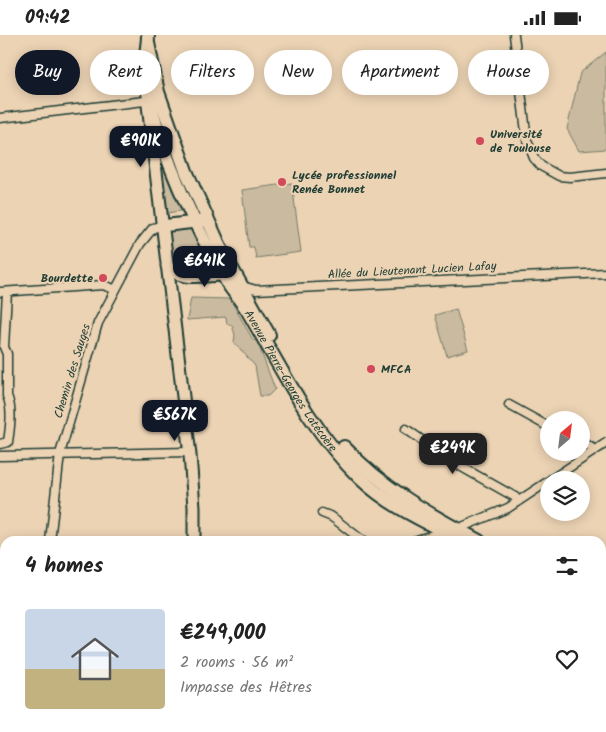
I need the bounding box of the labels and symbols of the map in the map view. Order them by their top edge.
pin: €901K [106,125,176,168]
place label: Université de Toulouse [490,125,551,158]
marker: Université de Toulouse [474,135,486,147]
place label: Lycée professionnel Renée Bonnet [292,166,397,199]
marker: Lycée professionnel Renée Bonnet [276,176,288,188]
pin: €641K [170,245,240,288]
street label: Allée du Lieutenant Lucien Lafay [327,257,497,284]
place label: Bourdette [41,269,93,288]
marker: Bourdette [97,272,109,284]
street label: Avenue Pierre-Georges Latécoère [239,306,342,457]
street label: Chemin des Sauges [49,322,96,421]
place label: MFCA [381,360,412,379]
marker: MFCA [365,363,377,375]
pin: €567K [140,399,210,442]
north arrow [540,411,590,461]
pin: €249K [418,433,488,475]

